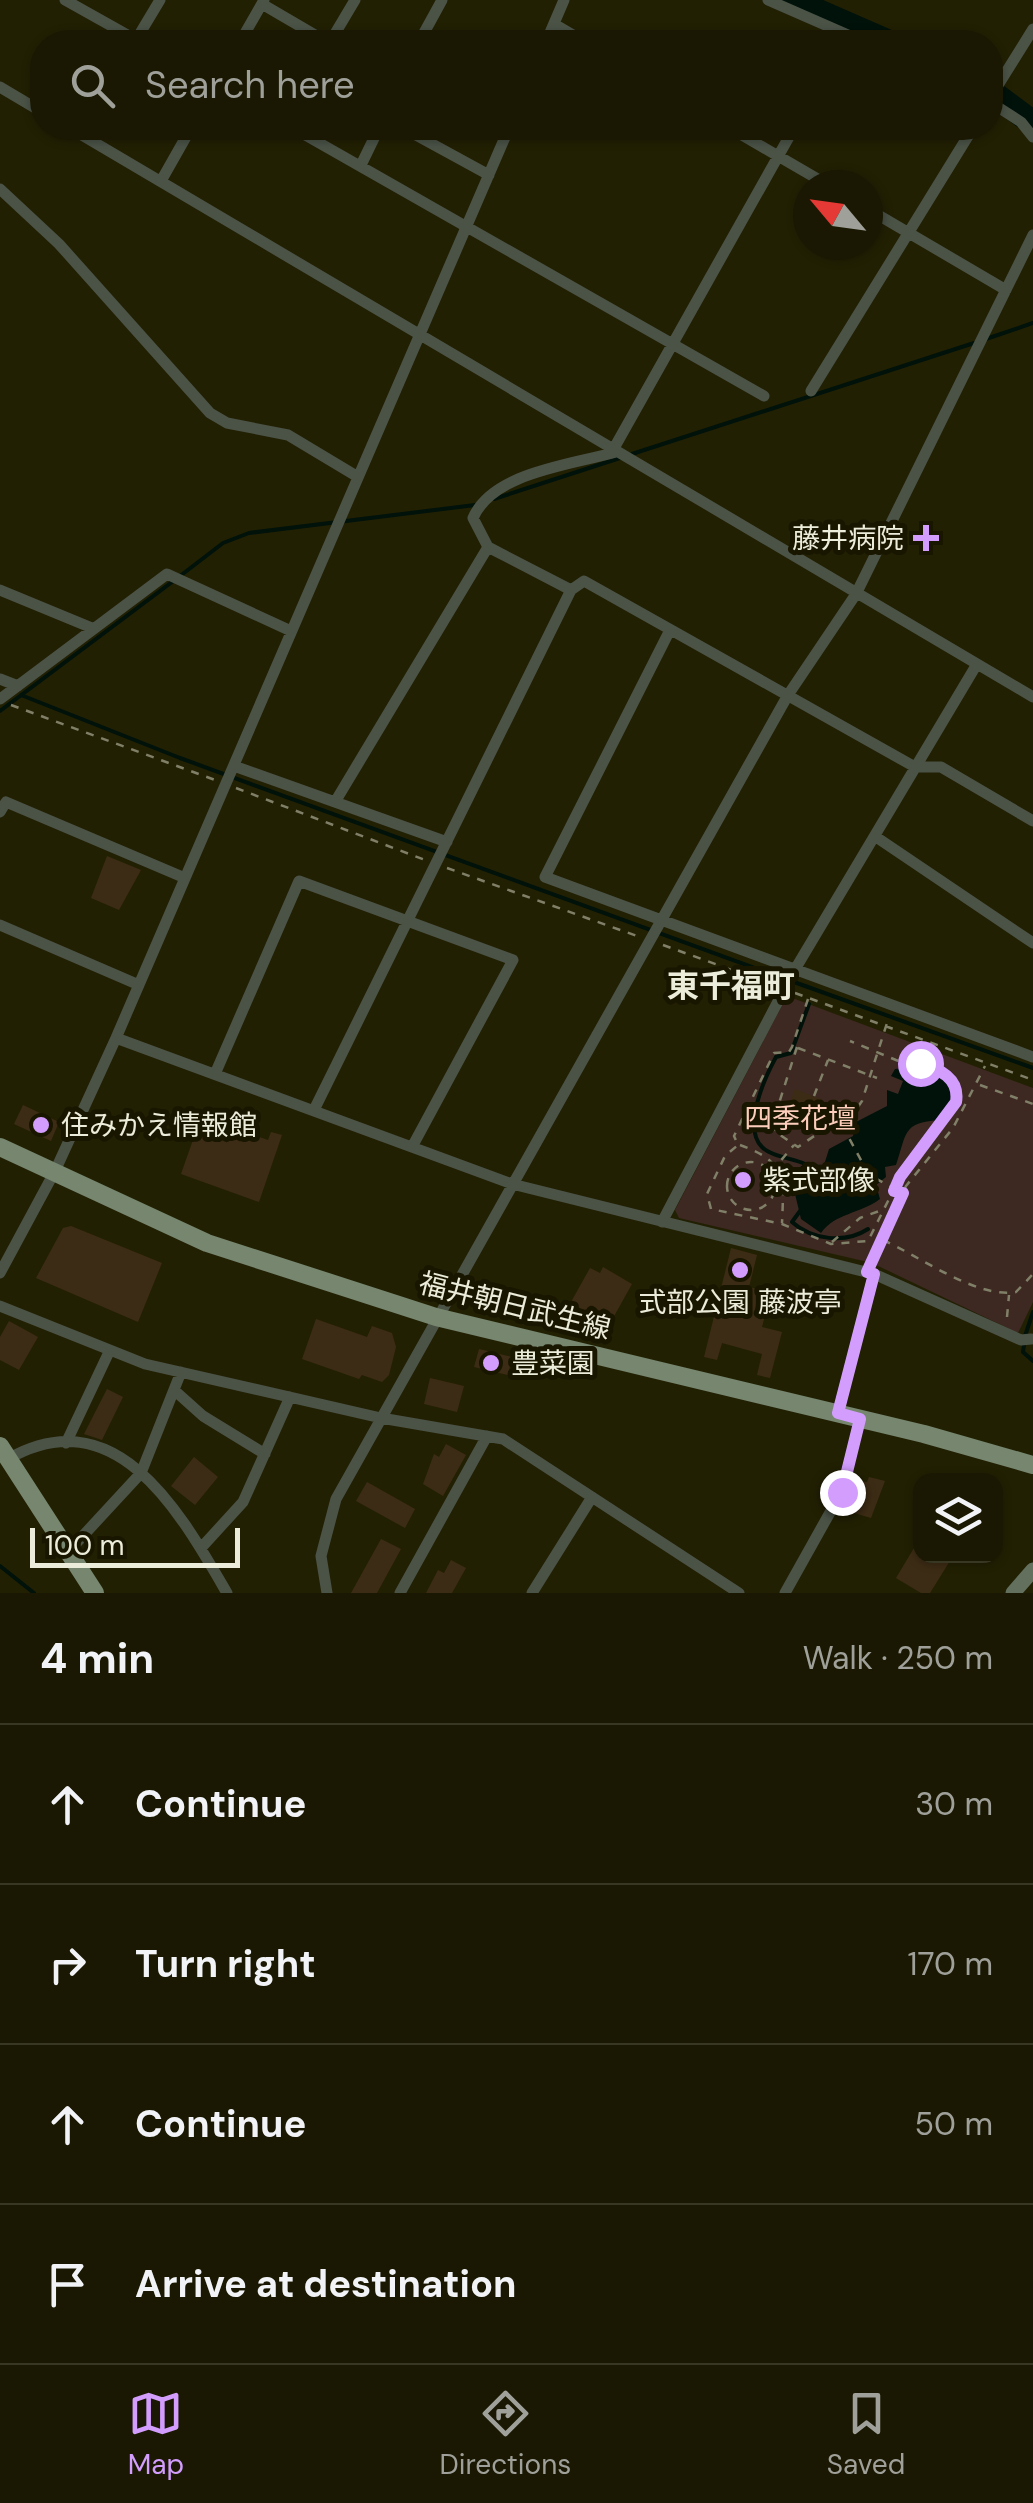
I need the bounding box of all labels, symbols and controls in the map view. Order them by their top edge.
search box [30,30,1003,140]
icon: search [65,58,120,113]
text: Search here [145,60,355,110]
north arrow [793,170,883,260]
place label: 藤井病院 [792,520,904,557]
marker: 藤井病院 [913,525,939,551]
district label: 東千福町 [667,965,795,1007]
route start [898,1041,944,1087]
park label: 四季花壇 [744,1100,856,1137]
place label: 住みかえ情報館 [61,1107,257,1144]
marker: 住みかえ情報館 [30,1114,52,1136]
place label: 紫式部像 [763,1162,875,1199]
marker: 紫式部像 [732,1169,754,1191]
marker: 式部公園 藤波亭 [729,1259,751,1281]
street label: 福井朝日武生線 [415,1264,615,1348]
place label: 式部公園 藤波亭 [638,1284,842,1321]
place label: 豊菜園 [511,1345,595,1382]
marker: 豊菜園 [480,1352,502,1374]
route end [820,1470,866,1516]
map controls [913,1473,1003,1563]
button: layers [913,1473,1003,1563]
scale bar [30,1523,240,1568]
text: 100 m [45,1527,124,1564]
text: 4 min [40,1631,154,1686]
text: Walk · 250 m [803,1637,993,1679]
icon: ahead [40,1777,95,1832]
text: Continue [135,1779,306,1829]
text: 30 m [915,1783,993,1825]
icon: right [40,1937,95,1992]
text: Turn right [135,1939,316,1989]
text: 170 m [907,1943,993,1985]
icon: ahead [40,2097,95,2152]
text: Continue [135,2099,306,2149]
text: 50 m [915,2103,993,2145]
icon: arrive [40,2257,95,2312]
text: Arrive at destination [135,2259,517,2309]
tab: Map [128,2386,184,2483]
tab: Directions [440,2386,571,2483]
tab: Saved [827,2386,905,2483]

